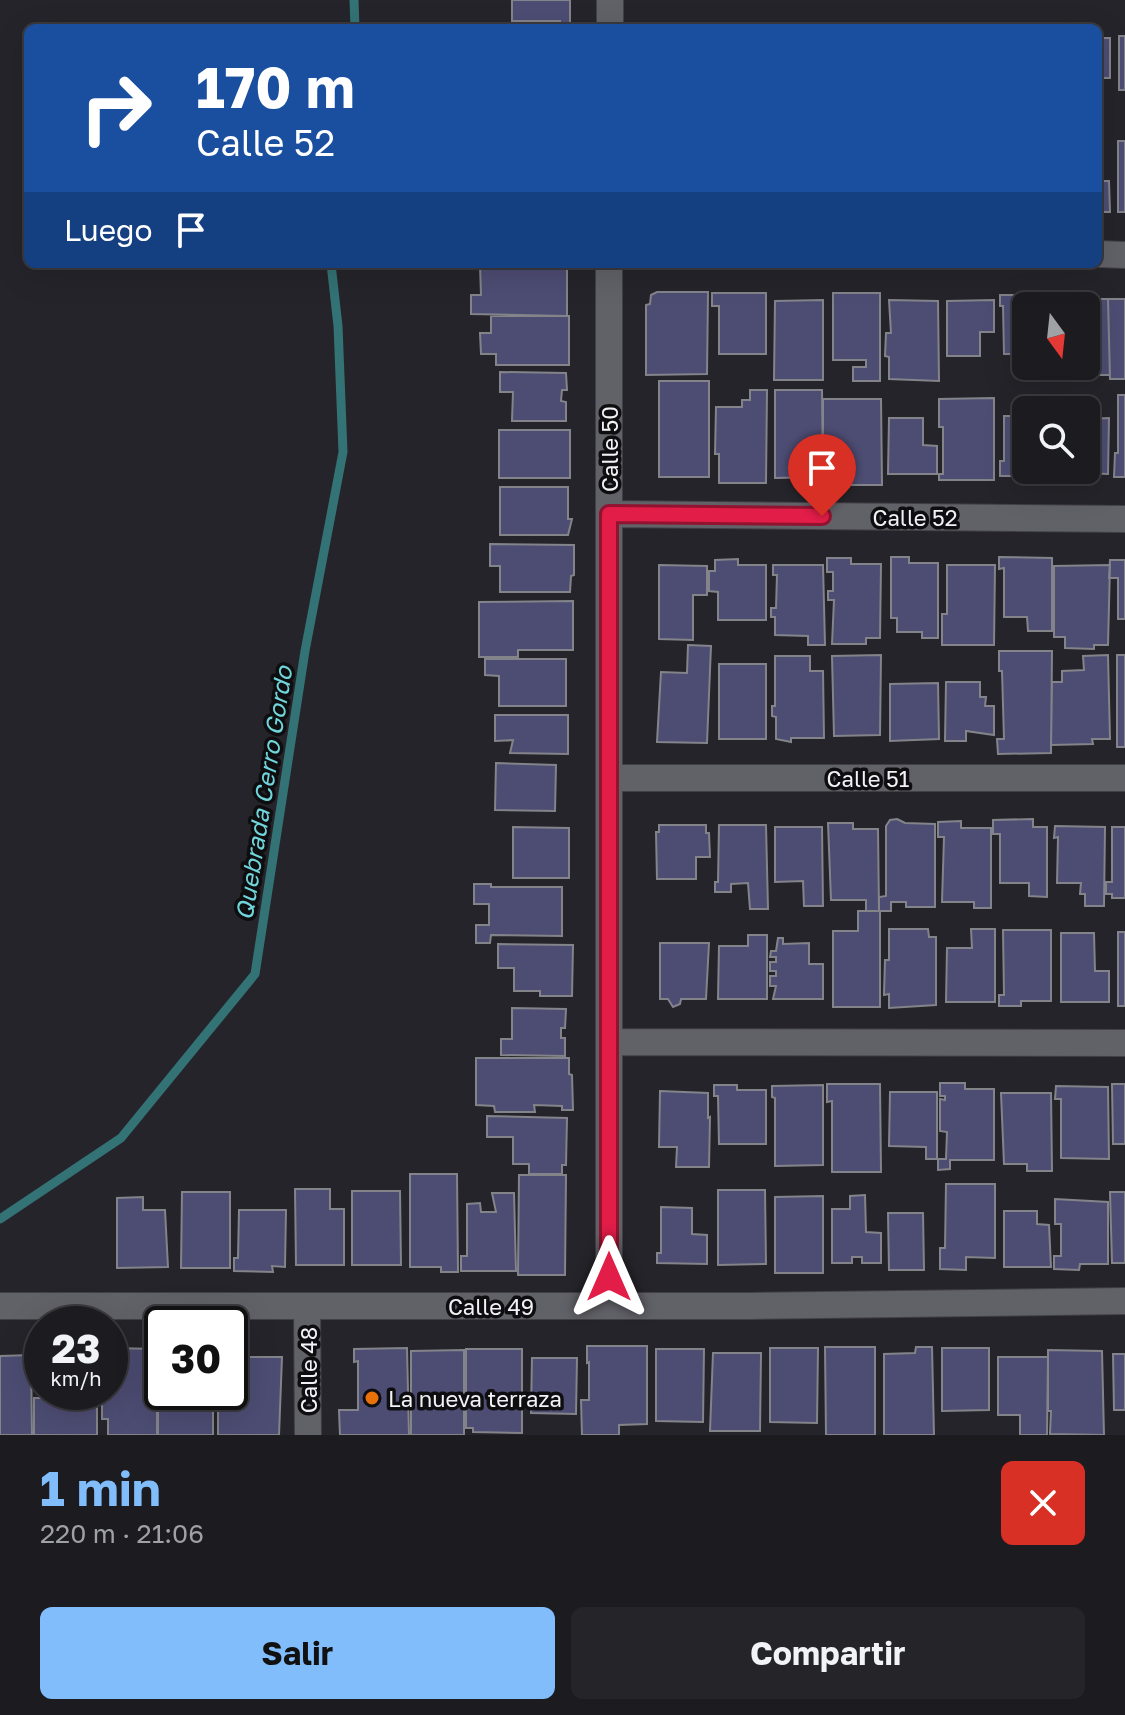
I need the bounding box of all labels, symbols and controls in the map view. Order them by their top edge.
text: 170 m [196,53,355,120]
icon: right [64,56,168,160]
text: Calle 52 [196,121,335,164]
icon: arrive [169,208,213,252]
text: Luego [64,212,153,248]
north arrow [1012,292,1100,380]
map controls [1012,292,1100,484]
button: search [1012,396,1100,484]
street label: Calle 50 [596,406,623,492]
pin [788,434,856,516]
icon: arrive [800,446,844,490]
street label: Calle 52 [872,504,958,531]
water label: Quebrada Cerro Gordo [229,662,298,922]
street label: Calle 51 [827,765,910,792]
position arrow [567,1235,651,1319]
street label: Calle 49 [448,1293,534,1320]
speed limit sign: 30 [144,1306,248,1410]
text: 23 [52,1324,100,1372]
street label: Calle 48 [295,1327,322,1413]
text: km/h [51,1366,101,1390]
place label: La nueva terraza [388,1385,562,1412]
marker: La nueva terraza [363,1389,381,1407]
text: 1 min [40,1459,161,1517]
button: close [1001,1461,1085,1545]
text: 220 m · 21:06 [40,1518,204,1549]
button: Salir [40,1607,555,1699]
button: Compartir [571,1607,1085,1699]

